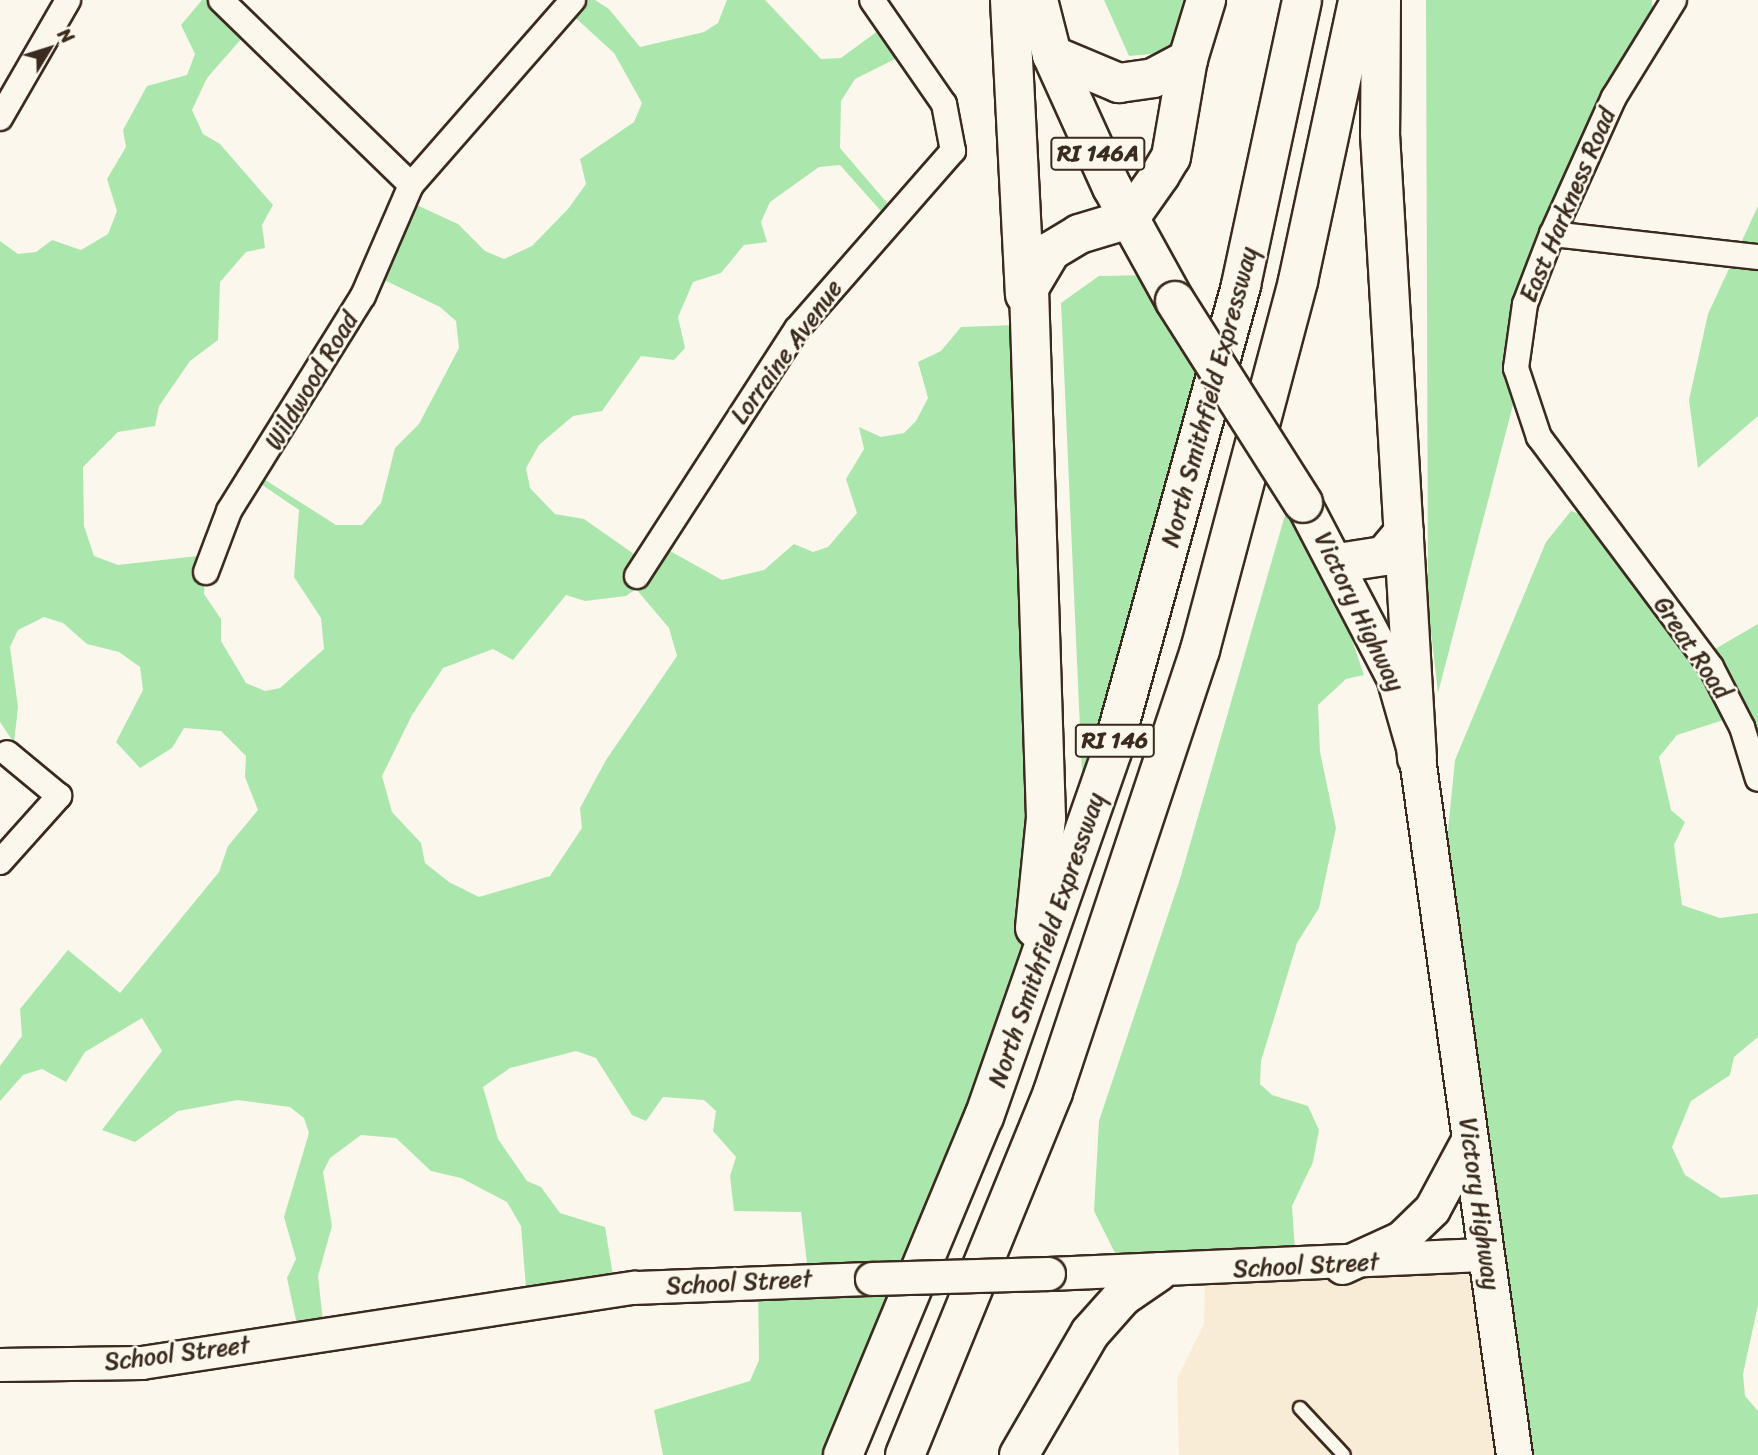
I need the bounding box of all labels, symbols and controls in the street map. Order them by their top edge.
north arrow [14,14,84,84]
text: N [49,20,83,51]
street label: East Harkness Road [1514,103,1622,307]
road number: RI 146A [1049,134,1147,174]
street label: North Smithfield Expressway [1156,243,1264,551]
street label: Lorraine Avenue [725,275,849,429]
street label: Wildwood Road [260,307,364,455]
street label: Victory Highway [1308,528,1410,696]
street label: Great Road [1647,591,1737,705]
road number: RI 146 [1075,722,1155,761]
street label: North Smithfield Expressway [983,788,1111,1092]
street label: Victory Highway [1453,1116,1505,1292]
street label: School Street [1232,1248,1380,1284]
street label: School Street [665,1265,813,1301]
street label: School Street [102,1331,252,1377]

